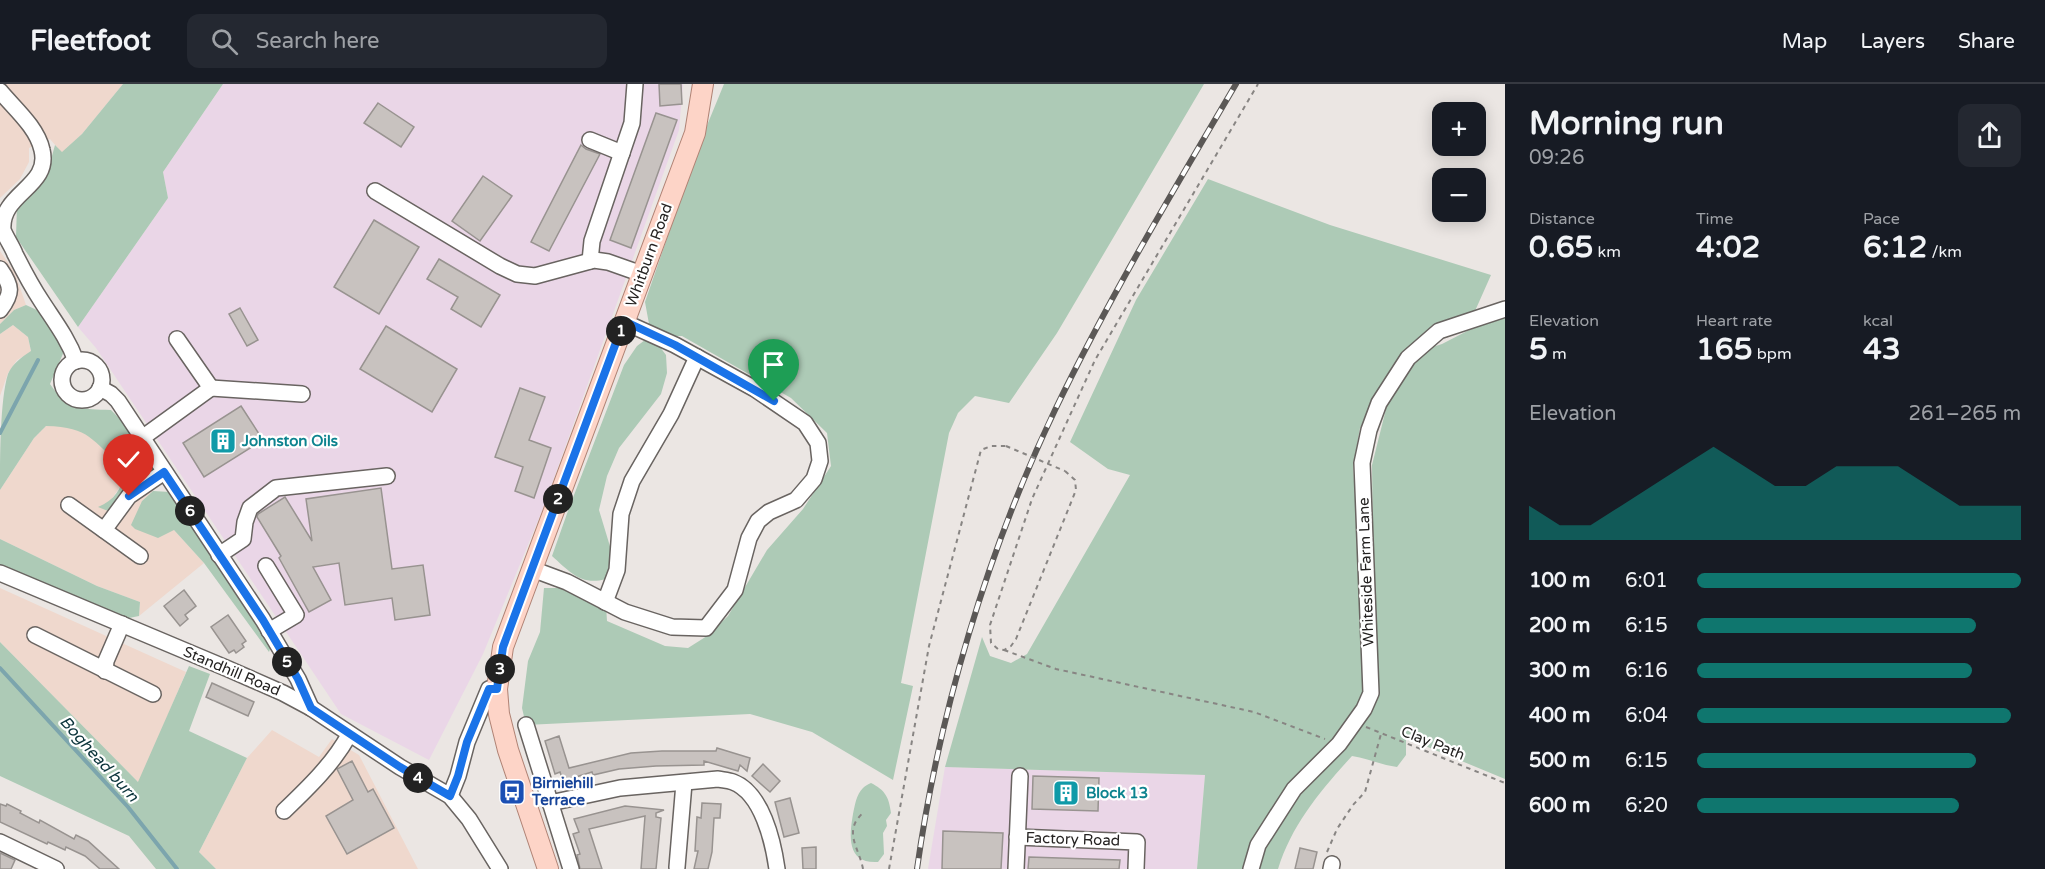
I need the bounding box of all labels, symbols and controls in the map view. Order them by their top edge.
search box [187,14,607,68]
text: Fleetfoot [30,24,151,58]
icon: search [208,25,241,58]
text: Search here [256,28,379,54]
text: Map [1782,29,1827,54]
text: Layers [1860,29,1925,54]
text: Share [1958,29,2015,54]
map controls [1432,102,1486,222]
button: + [1432,102,1486,156]
text: Morning run [1529,104,1724,143]
button: share [1958,104,2021,167]
text: 09:26 [1529,146,1584,170]
button: − [1432,168,1486,222]
street label: Whitburn Road [622,201,676,309]
text: Distance [1529,209,1595,229]
text: Time [1696,209,1733,229]
text: Pace [1863,209,1900,229]
text: 0.65 [1529,229,1593,266]
text: 4:02 [1696,229,1760,266]
text: 6:12 [1863,229,1927,266]
text: km [1593,242,1621,262]
text: /km [1927,242,1962,262]
text: Elevation [1529,311,1599,331]
text: Heart rate [1696,311,1772,331]
text: kcal [1863,311,1893,331]
pin: 1 [606,316,636,346]
text: 1 [616,321,626,341]
text: 5 [1529,331,1548,368]
text: 165 [1696,331,1753,368]
text: 43 [1863,331,1901,368]
pin [748,339,799,401]
text: m [1548,344,1567,364]
text: bpm [1753,344,1792,364]
icon: arrive [757,348,790,381]
text: Elevation [1529,402,1616,426]
text: 261–265 m [1908,402,2021,426]
building icon: Johnston Oils [208,426,238,456]
place label: Johnston Oils [241,432,338,450]
pin [103,434,154,496]
icon: check [112,443,145,476]
pin: 2 [543,484,573,514]
text: 2 [553,489,563,509]
pin: 6 [175,496,205,526]
street label: Whiteside Farm Lane [1354,497,1378,647]
text: 6 [185,501,195,521]
text: 100 m [1529,569,1590,593]
text: 6:01 [1625,569,1668,593]
text: 200 m [1529,614,1590,638]
text: 6:15 [1625,614,1668,638]
street label: Standhill Road [181,642,283,700]
pin: 5 [272,647,302,677]
text: 5 [282,652,292,672]
pin: 3 [485,654,515,684]
text: 3 [495,659,505,679]
text: 300 m [1529,659,1590,683]
text: 6:16 [1625,659,1668,683]
text: 400 m [1529,704,1590,728]
text: 6:04 [1625,704,1668,728]
water label: Boghead burn [55,712,144,807]
street label: Clay Path [1398,722,1468,764]
text: 500 m [1529,749,1590,773]
text: 6:15 [1625,749,1668,773]
pin: 4 [403,763,433,793]
text: 4 [413,768,423,788]
place label: Birniehill Terrace [531,774,593,809]
bus stop icon: Birniehill Terrace [497,777,527,807]
building icon: Block 13 [1051,778,1081,808]
place label: Block 13 [1086,784,1148,802]
text: 600 m [1529,794,1590,818]
text: 6:20 [1625,794,1668,818]
street label: Factory Road [1025,828,1121,850]

